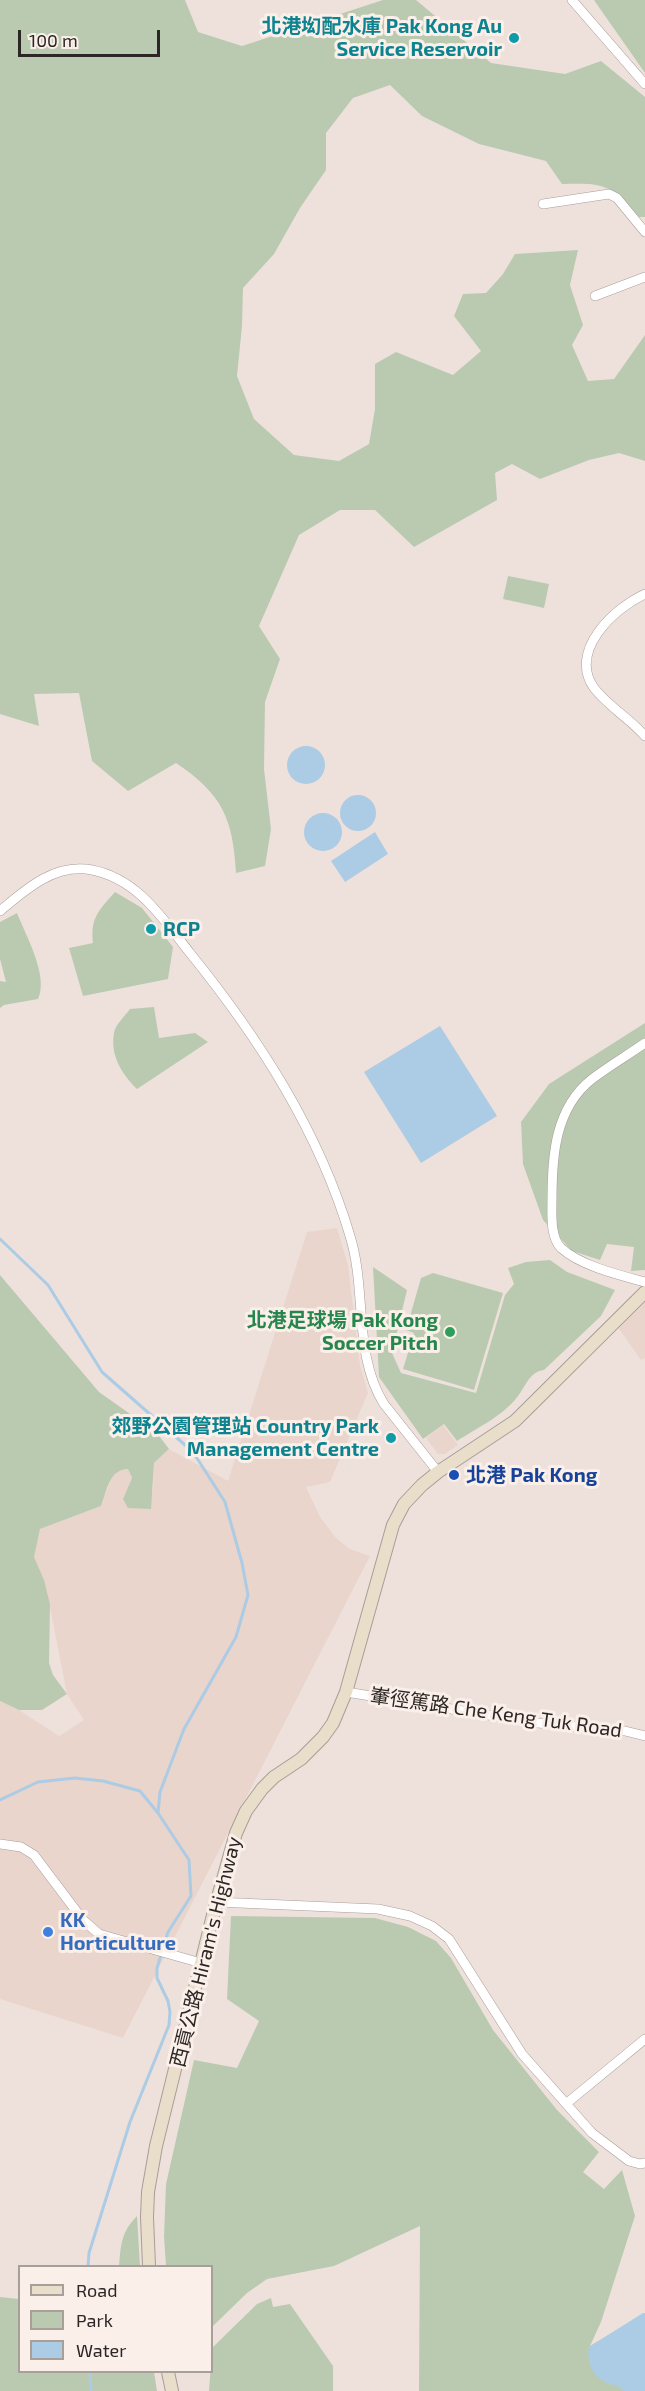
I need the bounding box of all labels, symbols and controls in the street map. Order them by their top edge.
place label: 北港㘭配水庫 Pak Kong Au Service Reservoir [261,14,502,61]
scale bar [21,18,164,56]
text: 100 m [29,29,78,51]
marker: 北港㘭配水庫 Pak Kong Au Service Reservoir [507,31,521,45]
place label: RCP [163,917,200,941]
marker: RCP [144,922,158,936]
place label: 北港足球場 Pak Kong Soccer Pitch [247,1308,438,1355]
marker: 北港足球場 Pak Kong Soccer Pitch [443,1325,457,1339]
place label: 郊野公園管理站 Country Park Management Centre [111,1414,379,1461]
marker: 郊野公園管理站 Country Park Management Centre [384,1431,398,1445]
place label: 北港 Pak Kong [466,1463,597,1487]
marker: 北港 Pak Kong [447,1468,461,1482]
street label: 輋徑篤路 Che Keng Tuk Road [368,1683,624,1743]
street label: 西貢公路 Hiram's Highway [166,1834,246,2070]
place label: KK Horticulture [60,1908,176,1955]
marker: KK Horticulture [41,1925,55,1939]
legend [18,2265,213,2373]
text: Road [76,2279,117,2301]
text: Park [76,2309,113,2331]
text: Water [76,2339,126,2361]

